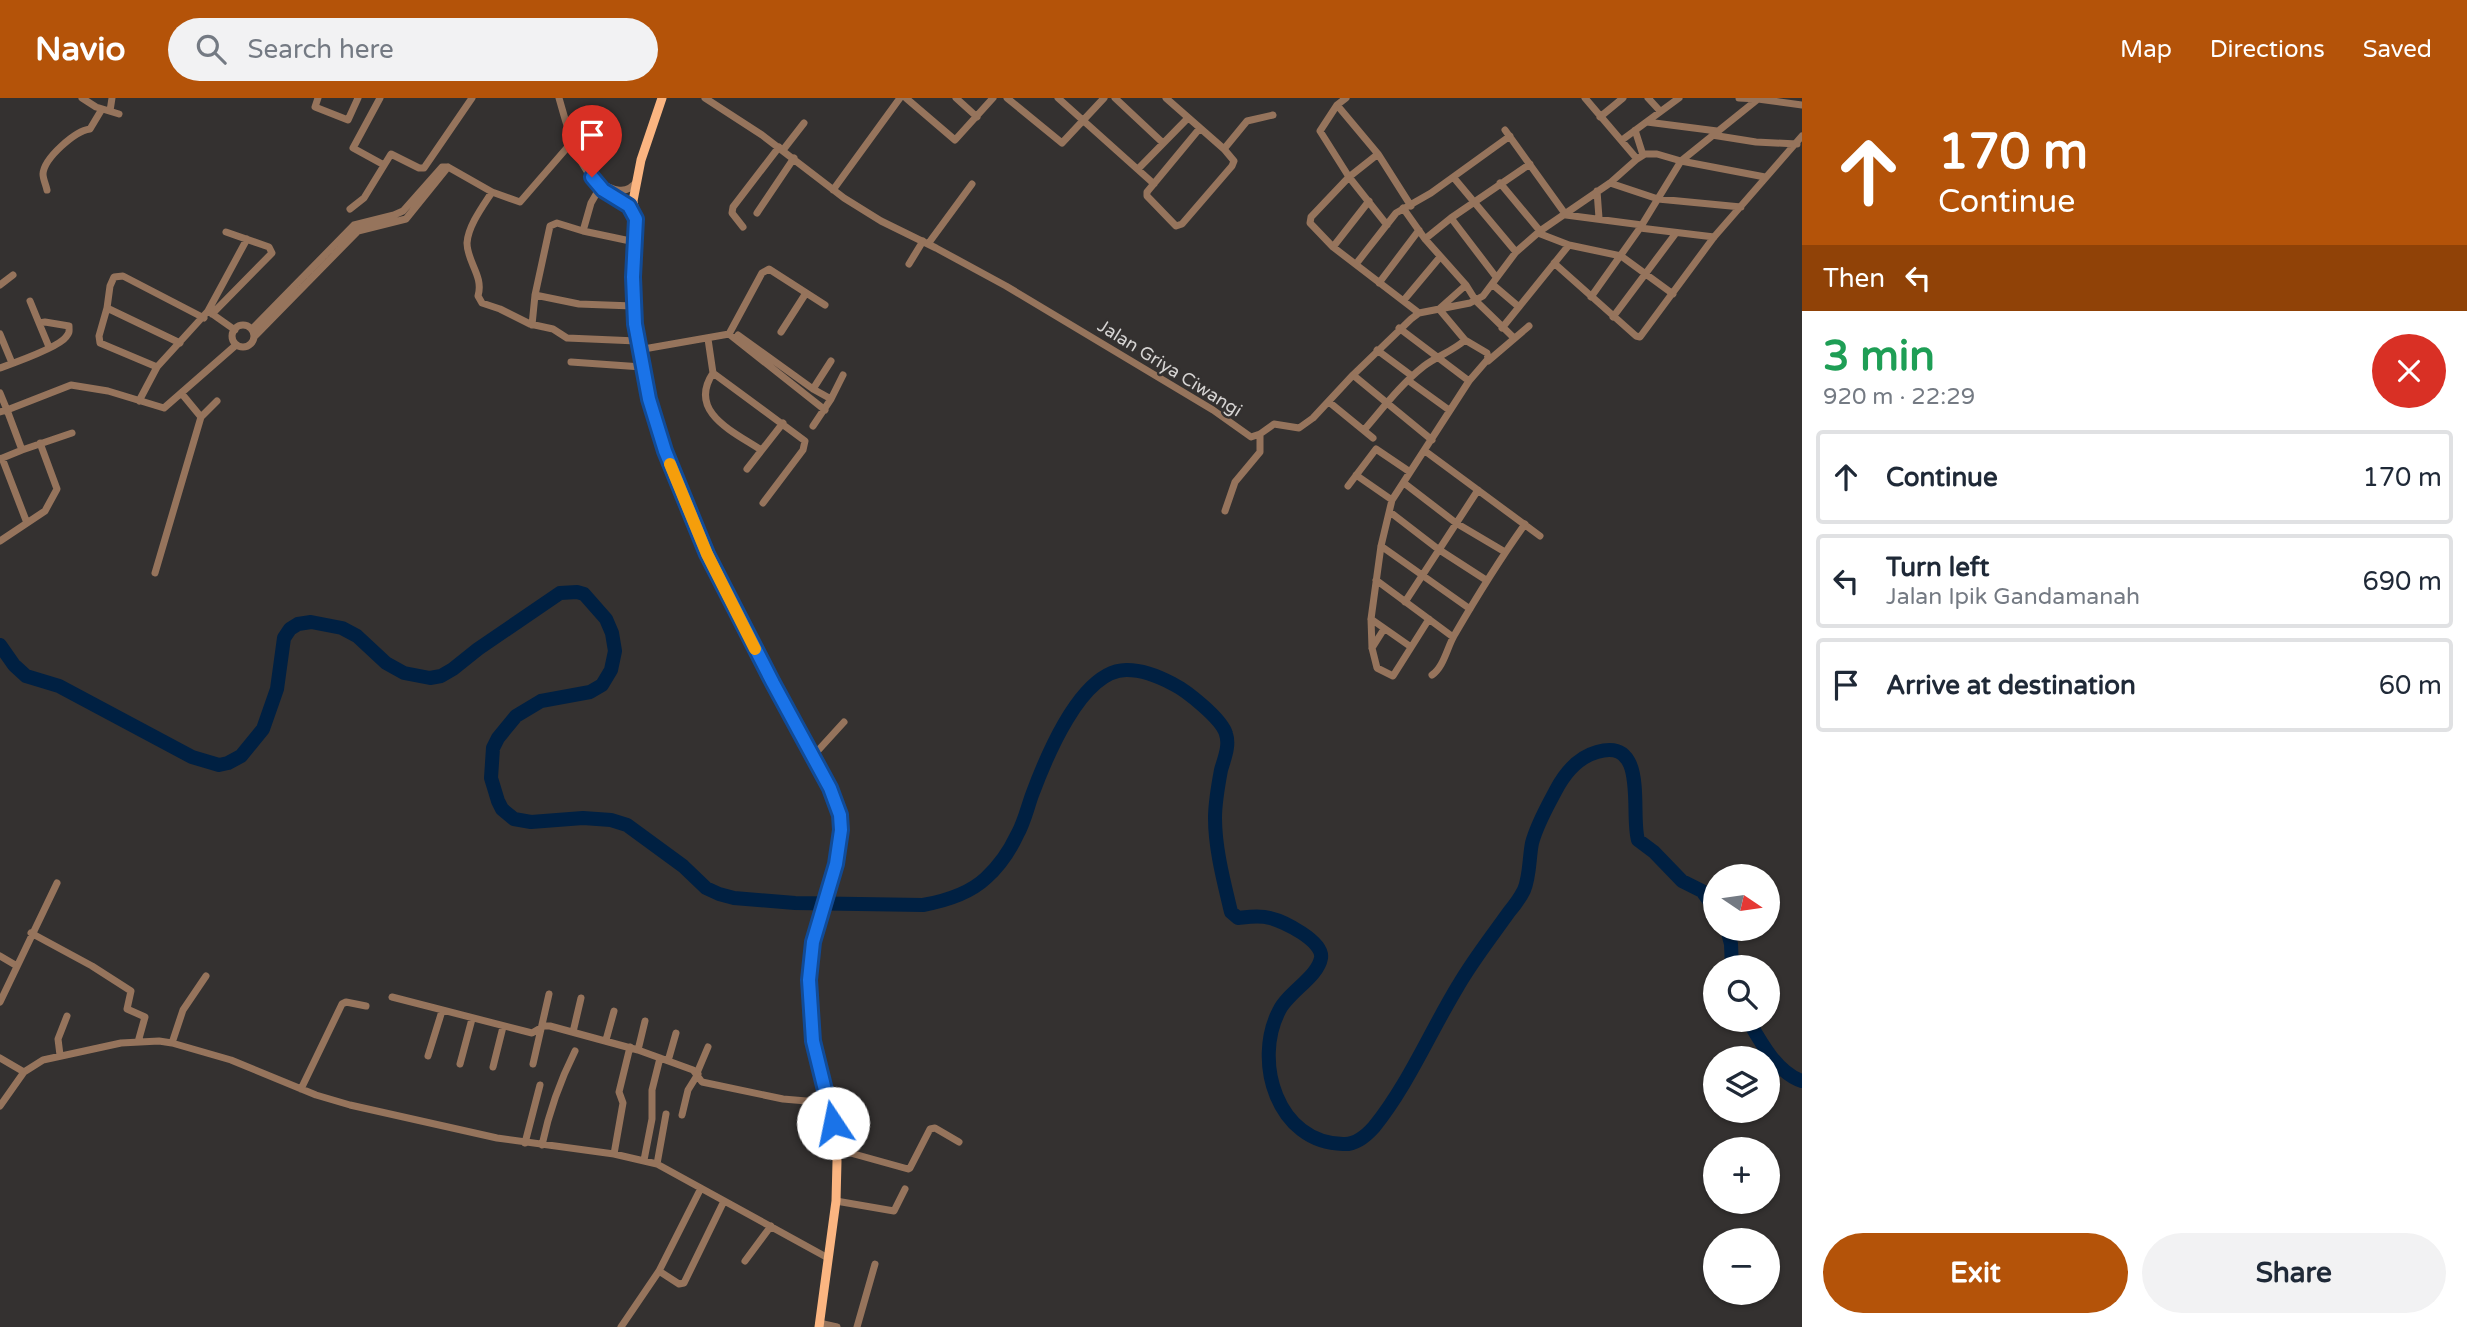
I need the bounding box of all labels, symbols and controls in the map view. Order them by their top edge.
search box [168,18,658,81]
text: Navio [35,30,126,69]
icon: search [192,30,230,68]
text: Search here [248,34,394,65]
text: Map [2120,35,2172,64]
text: Directions [2210,35,2325,64]
text: Saved [2363,35,2432,64]
pin [562,105,622,177]
icon: arrive [573,116,611,154]
text: 170 m [1938,123,2088,182]
icon: ahead [1823,126,1914,217]
text: Continue [1938,183,2075,221]
icon: left [1899,259,1937,297]
text: Then [1823,263,1885,294]
street label: Jalan Griya Ciwangi [1094,315,1246,421]
text: 3 min [1823,331,1935,382]
button: close [2372,334,2446,408]
text: 920 m · 22:29 [1823,383,1975,411]
icon: ahead [1827,458,1865,496]
text: Continue [1886,462,1998,493]
text: 170 m [2362,462,2442,493]
text: Turn left [1886,552,1989,583]
icon: left [1827,562,1865,600]
text: 690 m [2362,566,2442,597]
text: Jalan Ipik Gandamanah [1886,583,2140,611]
icon: arrive [1827,666,1865,704]
text: Arrive at destination [1886,670,2136,701]
text: 60 m [2379,670,2442,701]
north arrow [1703,864,1780,942]
map controls [1703,864,1780,1305]
button: search [1703,955,1780,1032]
button: layers [1703,1046,1780,1123]
position arrow [796,1086,870,1160]
button: + [1703,1137,1780,1214]
button: − [1703,1228,1780,1305]
button: Exit [1823,1233,2128,1313]
button: Share [2142,1233,2446,1313]

